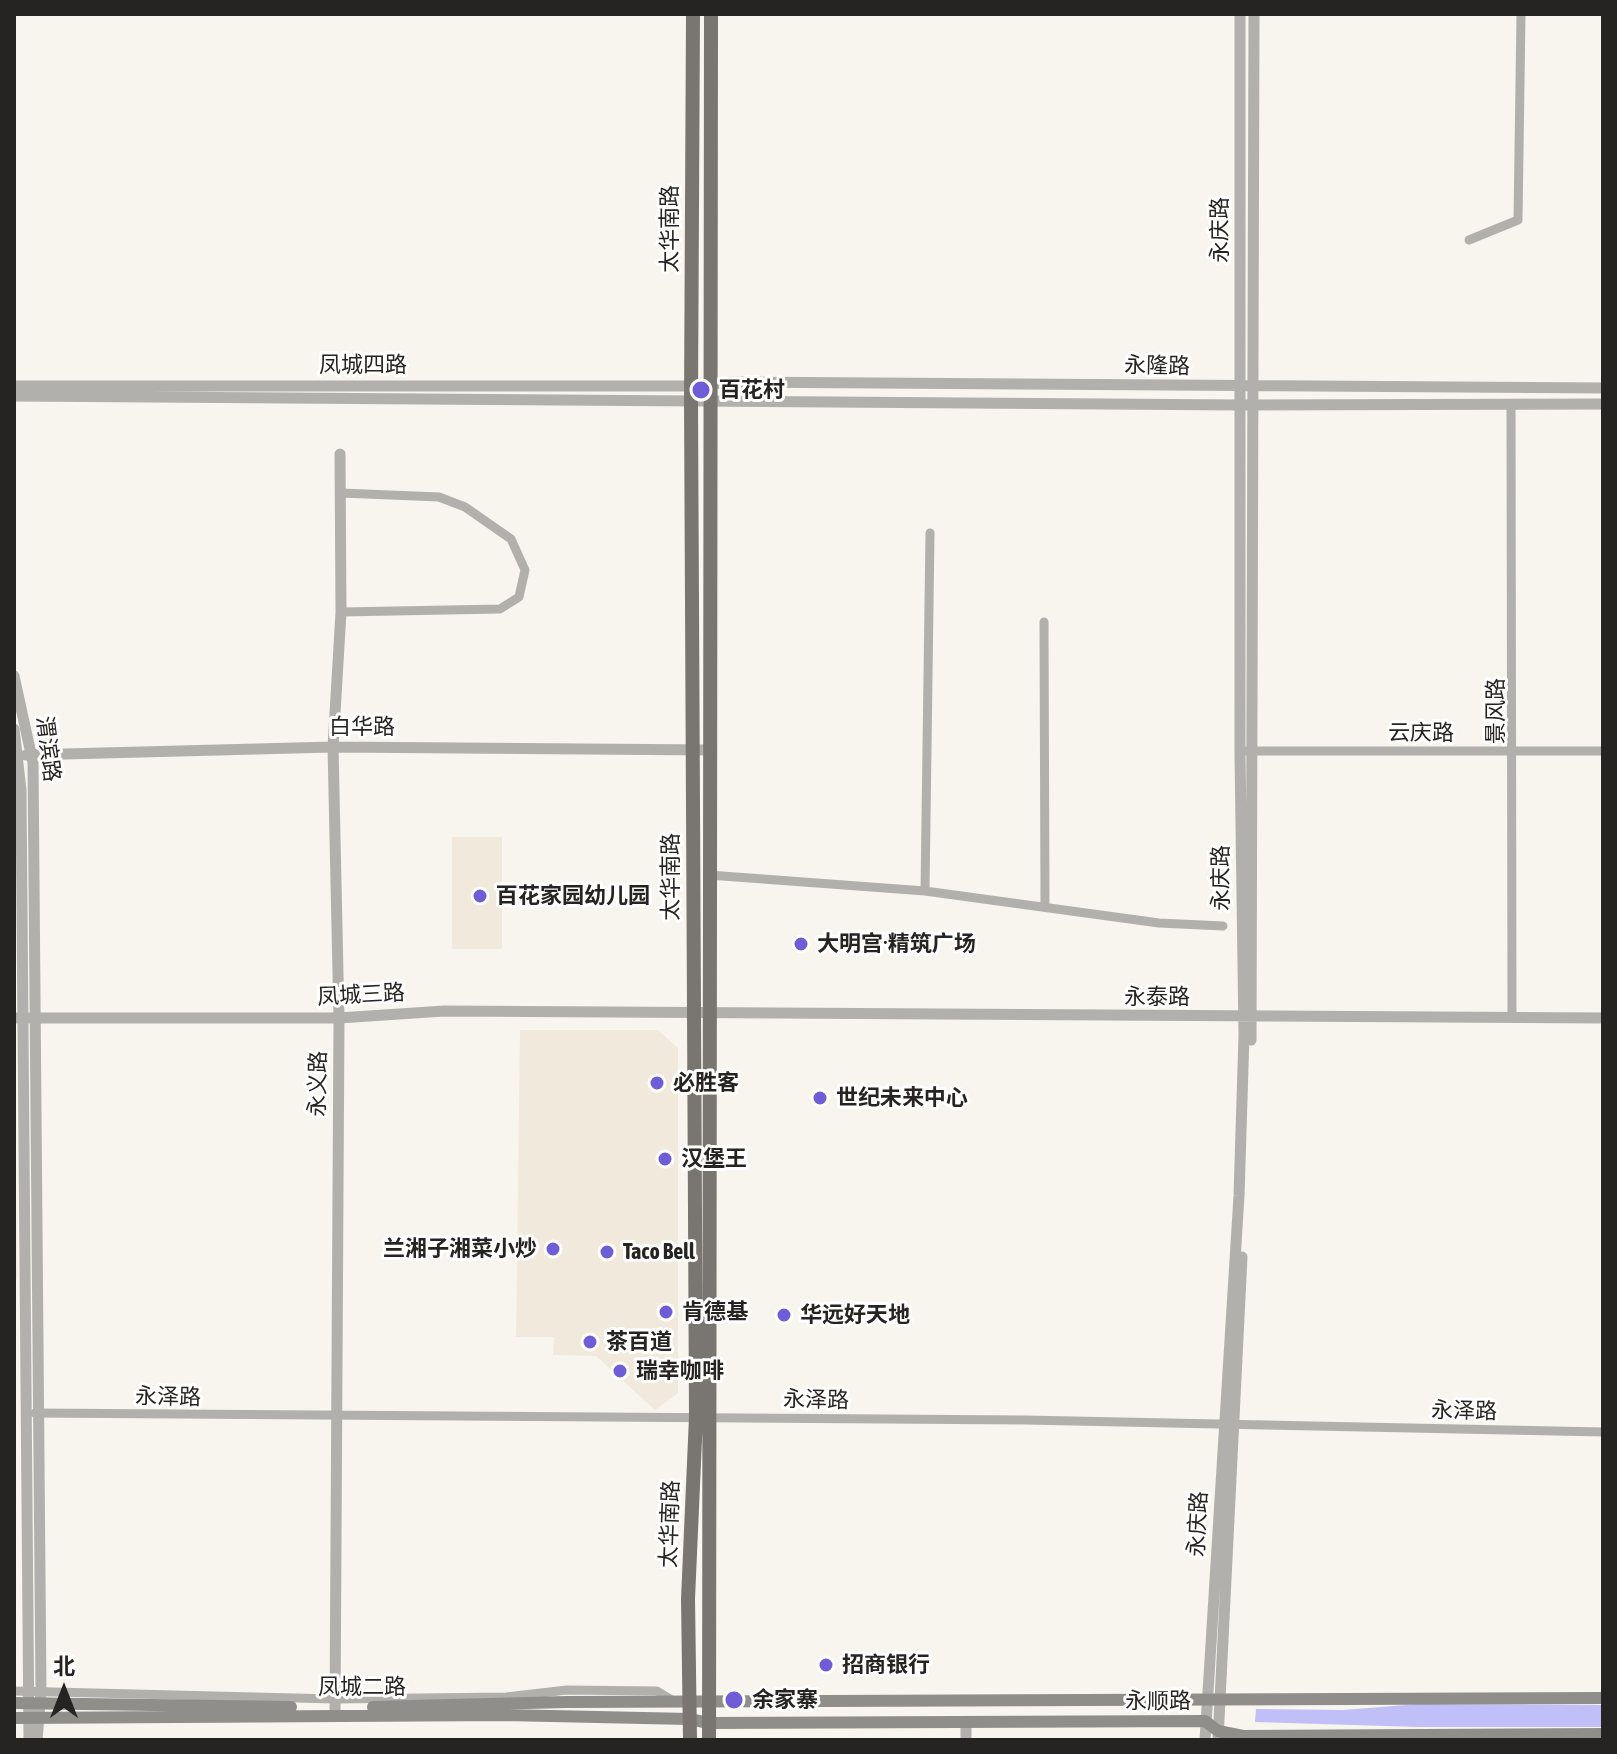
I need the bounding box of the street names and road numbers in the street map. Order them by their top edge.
street label: 太华南路 [657,185,683,273]
street label: 永庆路 [1207,197,1233,263]
street label: 凤城四路 [319,352,407,378]
street label: 永隆路 [1124,352,1190,380]
street label: 景风路 [1483,678,1509,744]
street label: 白华路 [329,714,395,740]
street label: 渭滨路 [31,715,65,783]
street label: 云庆路 [1388,720,1454,746]
street label: 太华南路 [658,833,684,921]
street label: 永庆路 [1208,845,1234,911]
street label: 凤城三路 [316,980,406,1010]
street label: 永泰路 [1124,984,1190,1010]
street label: 永义路 [304,1051,332,1117]
street label: 永泽路 [135,1383,201,1411]
street label: 永泽路 [783,1386,849,1414]
street label: 永泽路 [1431,1397,1497,1425]
street label: 太华南路 [655,1480,685,1568]
street label: 永庆路 [1183,1490,1213,1558]
street label: 凤城二路 [318,1674,406,1700]
street label: 永顺路 [1125,1688,1191,1714]

